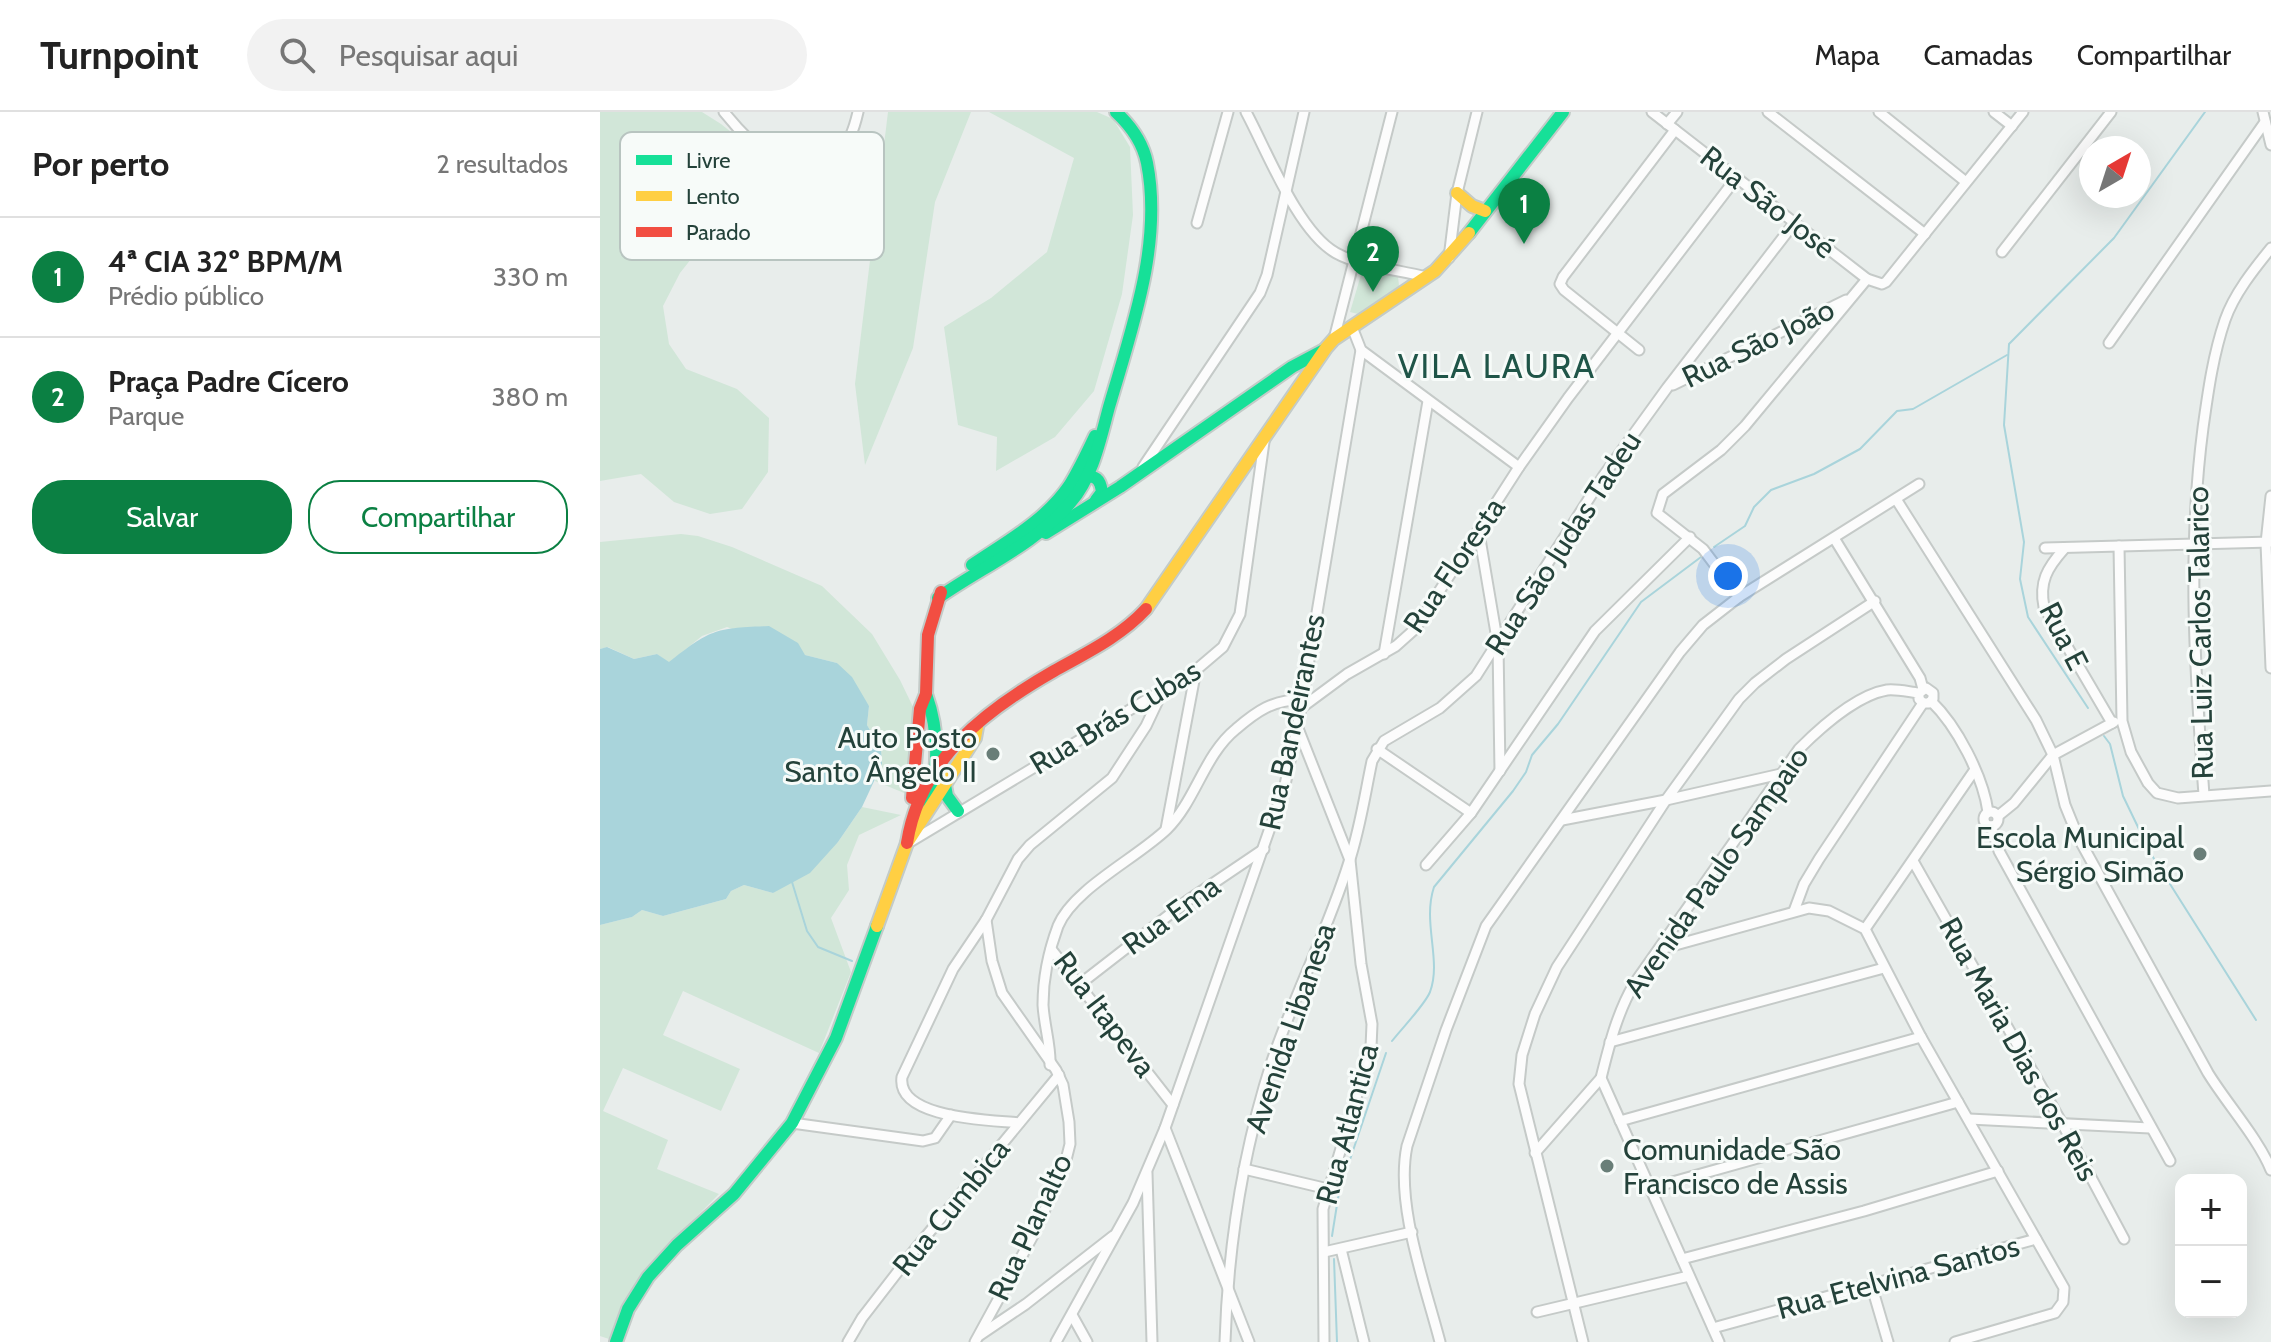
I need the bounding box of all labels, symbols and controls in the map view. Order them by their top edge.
search box [247,19,807,91]
text: Turnpoint [40,32,199,79]
icon: search [275,33,319,77]
text: Pesquisar aqui [339,37,518,74]
text: Mapa [1815,38,1880,72]
text: Camadas [1924,38,2033,72]
text: Compartilhar [2077,38,2231,72]
legend [620,132,884,260]
north arrow [2079,136,2151,208]
street label: Rua São José [1693,138,1843,266]
text: Por perto [32,143,169,185]
text: Livre [686,147,730,174]
text: 2 resultados [436,148,568,180]
pin: 1 [1498,178,1550,244]
text: Lento [686,183,740,210]
text: Parado [686,219,751,246]
pin: 2 [1347,226,1399,292]
text: 4ª CIA 32º BPM/M [108,243,343,280]
text: 1 [53,261,63,293]
text: 330 m [493,261,568,293]
text: Prédio público [108,280,264,312]
street label: Rua São João [1676,290,1840,396]
district label: VILA LAURA [1398,345,1596,387]
text: Praça Padre Cícero [108,363,349,400]
text: 2 [51,381,65,413]
text: 380 m [491,381,568,413]
text: Parque [108,400,184,432]
street label: Rua São Judas Tadeu [1477,424,1649,662]
button: Salvar [32,480,292,554]
button: Compartilhar [308,480,568,554]
street label: Rua Luiz Carlos Talarico [2179,486,2221,780]
street label: Rua Floresta [1395,490,1513,640]
your location [1708,556,1748,596]
street label: Rua E [2031,596,2097,676]
street label: Rua Bandeirantes [1251,611,1333,833]
street label: Rua Brás Cubas [1023,652,1207,782]
place label: Auto Posto Santo Ângelo II [784,719,977,790]
street label: Avenida Paulo Sampaio [1616,740,1816,1004]
marker: Auto Posto Santo Ângelo II [984,745,1002,763]
place label: Escola Municipal Sérgio Simão [1976,819,2184,890]
marker: Escola Municipal Sérgio Simão [2191,845,2209,863]
street label: Rua Ema [1115,867,1228,963]
street label: Rua Maria Dias dos Reis [1931,911,2107,1187]
street label: Avenida Libanesa [1237,918,1343,1138]
street label: Rua Itapeva [1046,944,1164,1084]
street label: Rua Atlantica [1308,1039,1386,1208]
street label: Rua Cumbica [884,1131,1018,1283]
place label: Comunidade São Francisco de Assis [1623,1131,1848,1202]
street label: Rua Planalto [980,1148,1080,1306]
marker: Comunidade São Francisco de Assis [1598,1157,1616,1175]
map controls [2175,1174,2247,1318]
button: + [2175,1174,2247,1246]
street label: Rua Etelvina Santos [1773,1227,2023,1327]
button: − [2175,1246,2247,1318]

